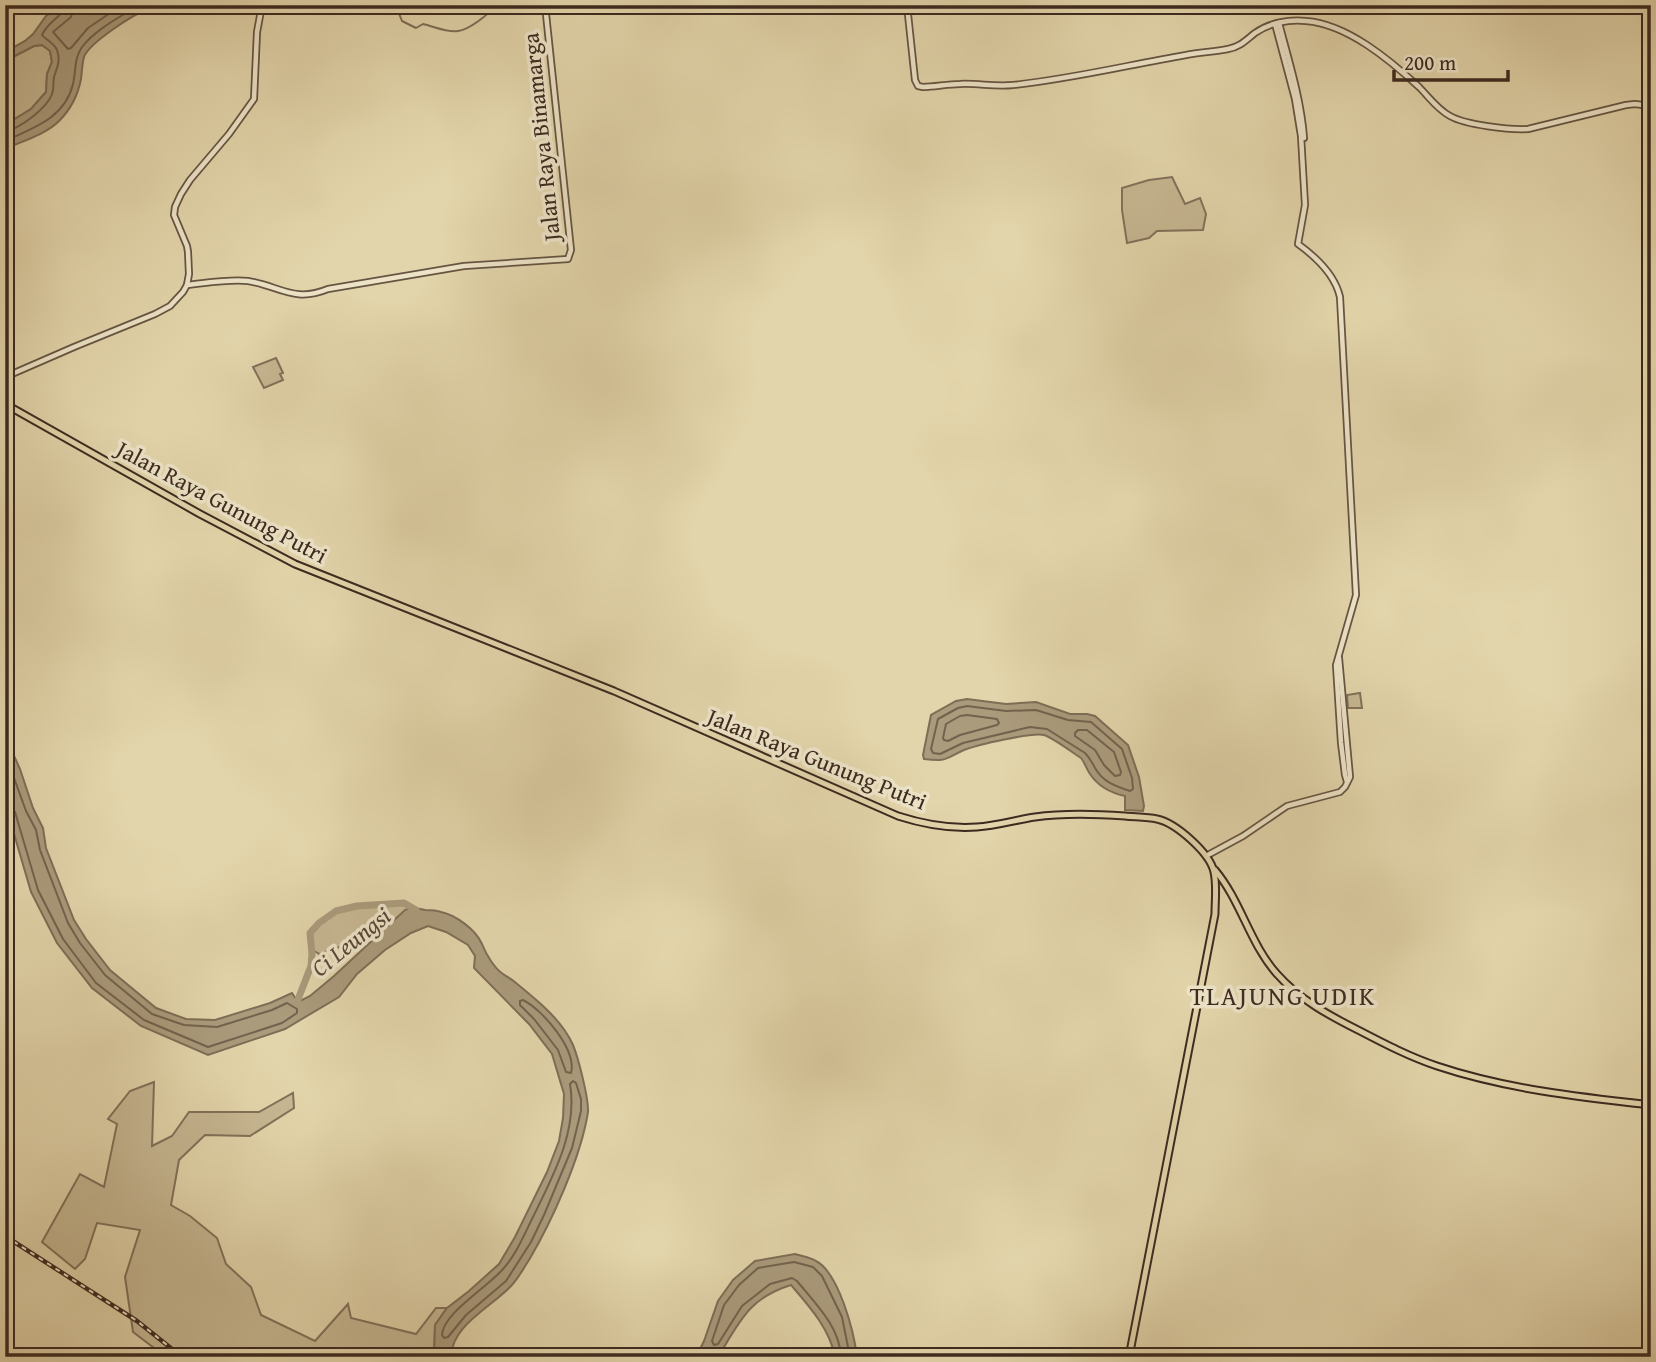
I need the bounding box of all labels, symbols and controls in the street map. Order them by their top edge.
street label: Jalan Raya Binamarga [513,31,568,246]
scale bar [1394,38,1507,82]
text: 200 m [1404,47,1456,78]
street label: Jalan Raya Gunung Putri [108,431,333,571]
street label: Jalan Raya Gunung Putri [700,698,932,818]
water label: Ci Leungsi [303,899,398,985]
district label: TLAJUNG UDIK [1190,976,1376,1015]

